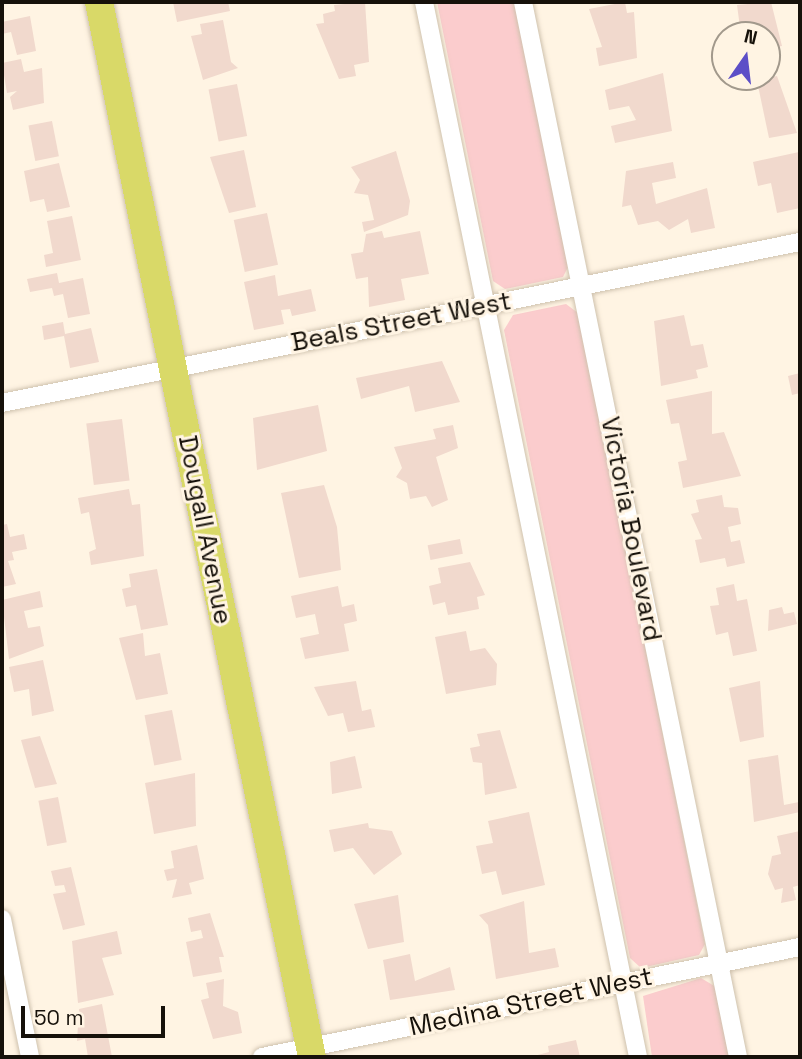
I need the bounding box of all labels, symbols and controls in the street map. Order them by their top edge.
north arrow [711,21,781,91]
text: N [742,23,760,51]
street label: Beals Street West [288,285,514,359]
street label: Victoria Boulevard [594,414,668,644]
street label: Dougall Avenue [171,433,239,627]
street label: Medina Street West [407,961,655,1043]
scale bar [24,992,168,1036]
text: 50 m [34,1004,84,1031]

